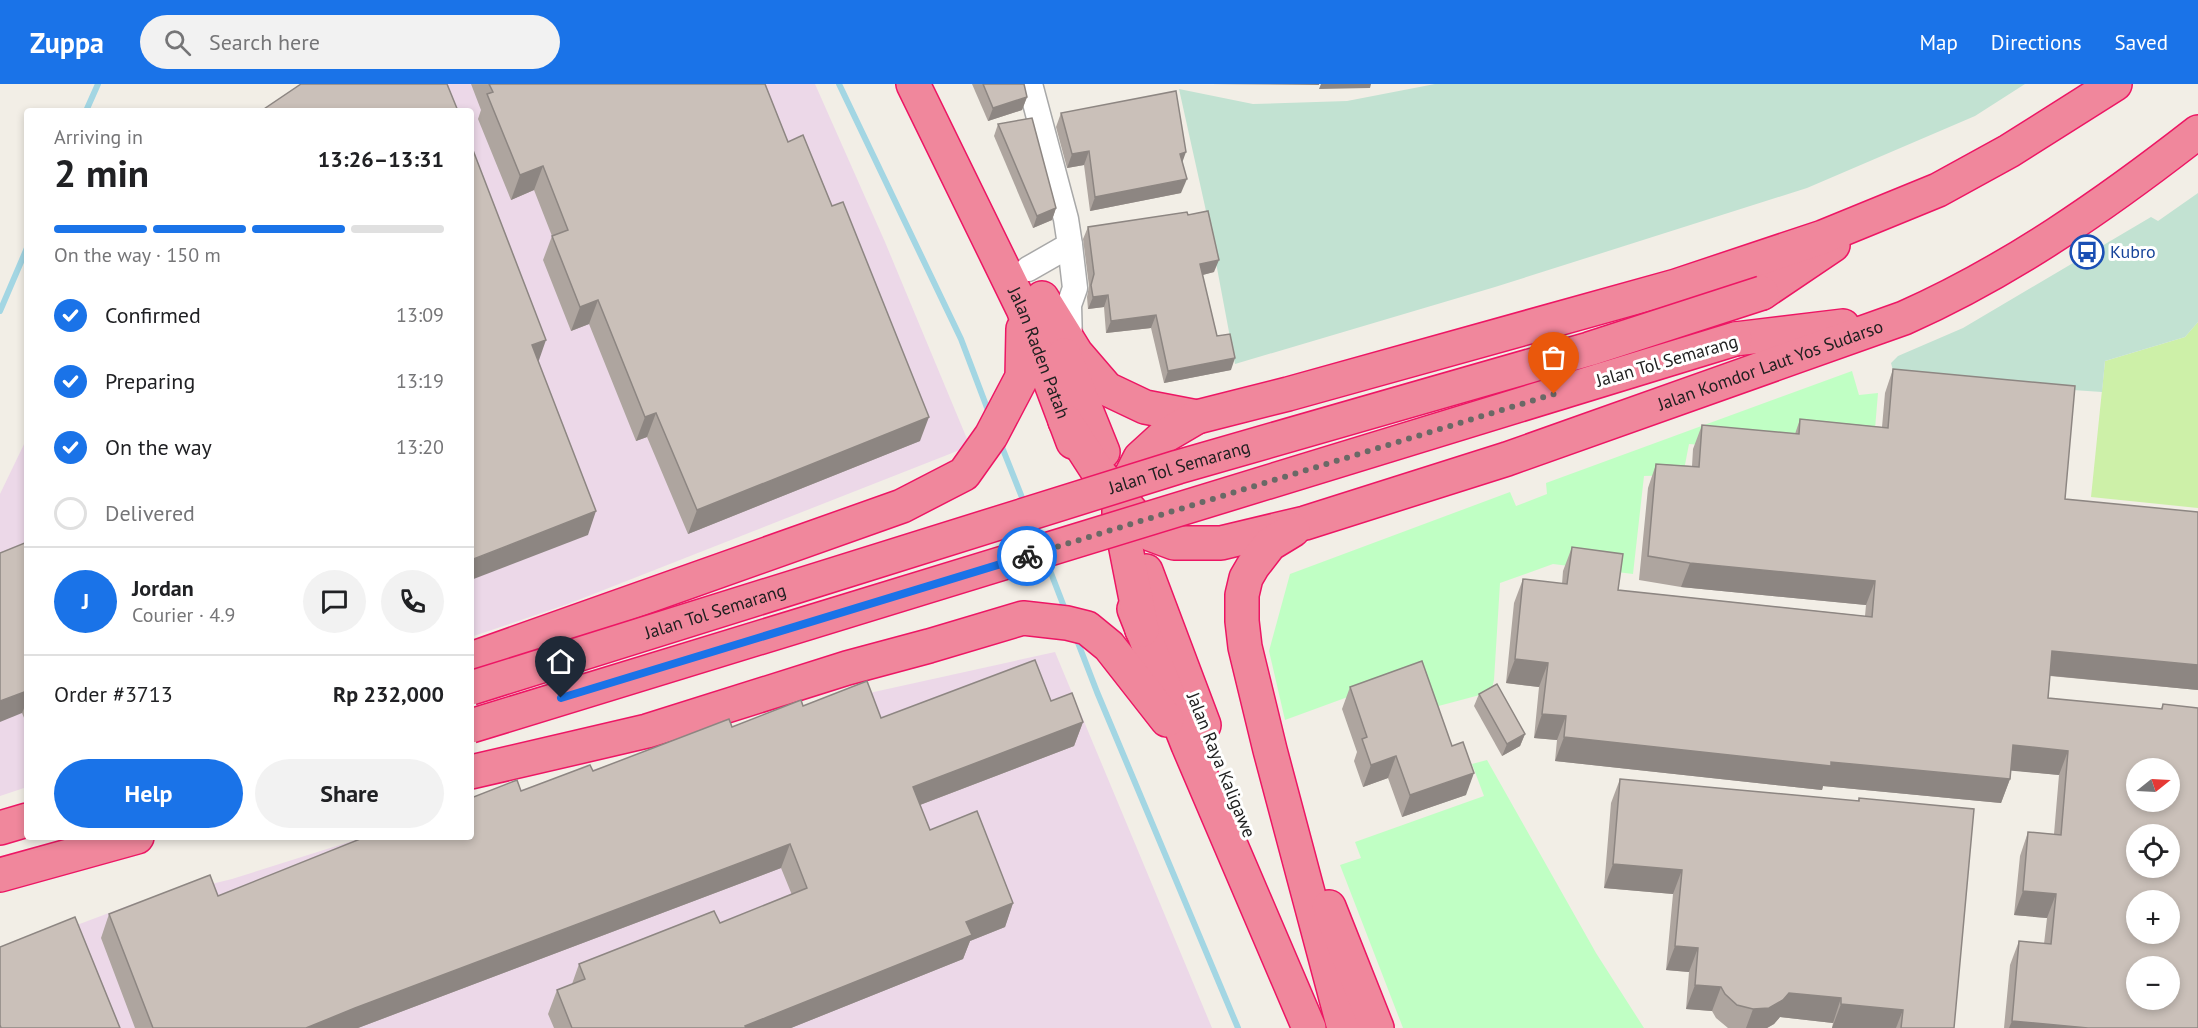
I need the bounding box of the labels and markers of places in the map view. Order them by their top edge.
bus stop icon: Kubro [2069,234,2105,270]
place label: Kubro [2110,240,2156,263]
pin [1528,332,1579,394]
pin [535,636,586,698]

